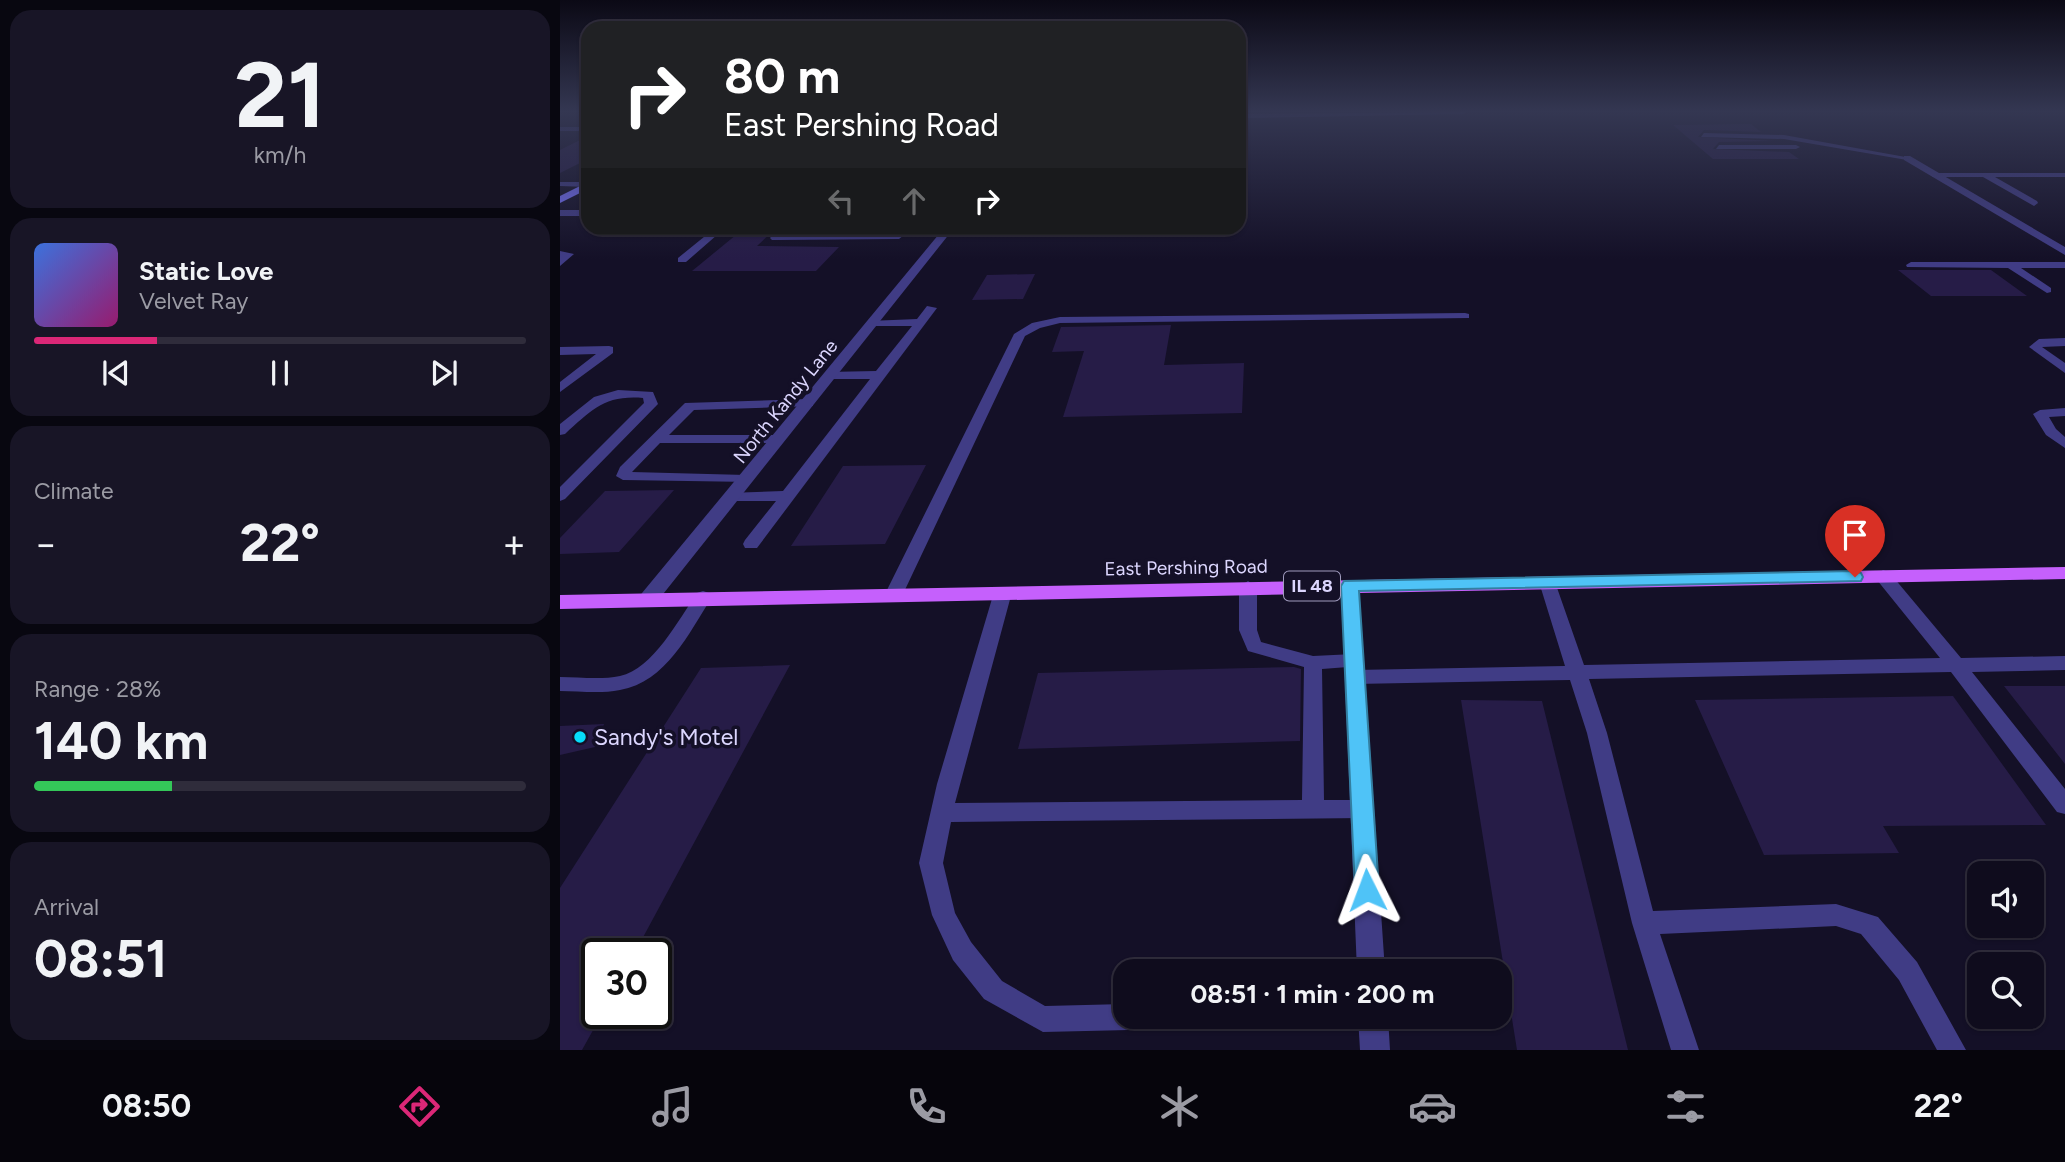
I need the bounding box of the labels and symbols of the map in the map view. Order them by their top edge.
street label: North Kandy Lane [728,335,842,468]
pin [1825,505,1885,577]
street label: East Pershing Road [1104,555,1268,580]
road number: IL 48 [1284,572,1340,600]
place label: Sandy's Motel [594,723,738,751]
marker: Sandy's Motel [572,729,588,745]
position arrow [1330,853,1404,927]
speed limit sign: 30 [581,938,672,1029]

